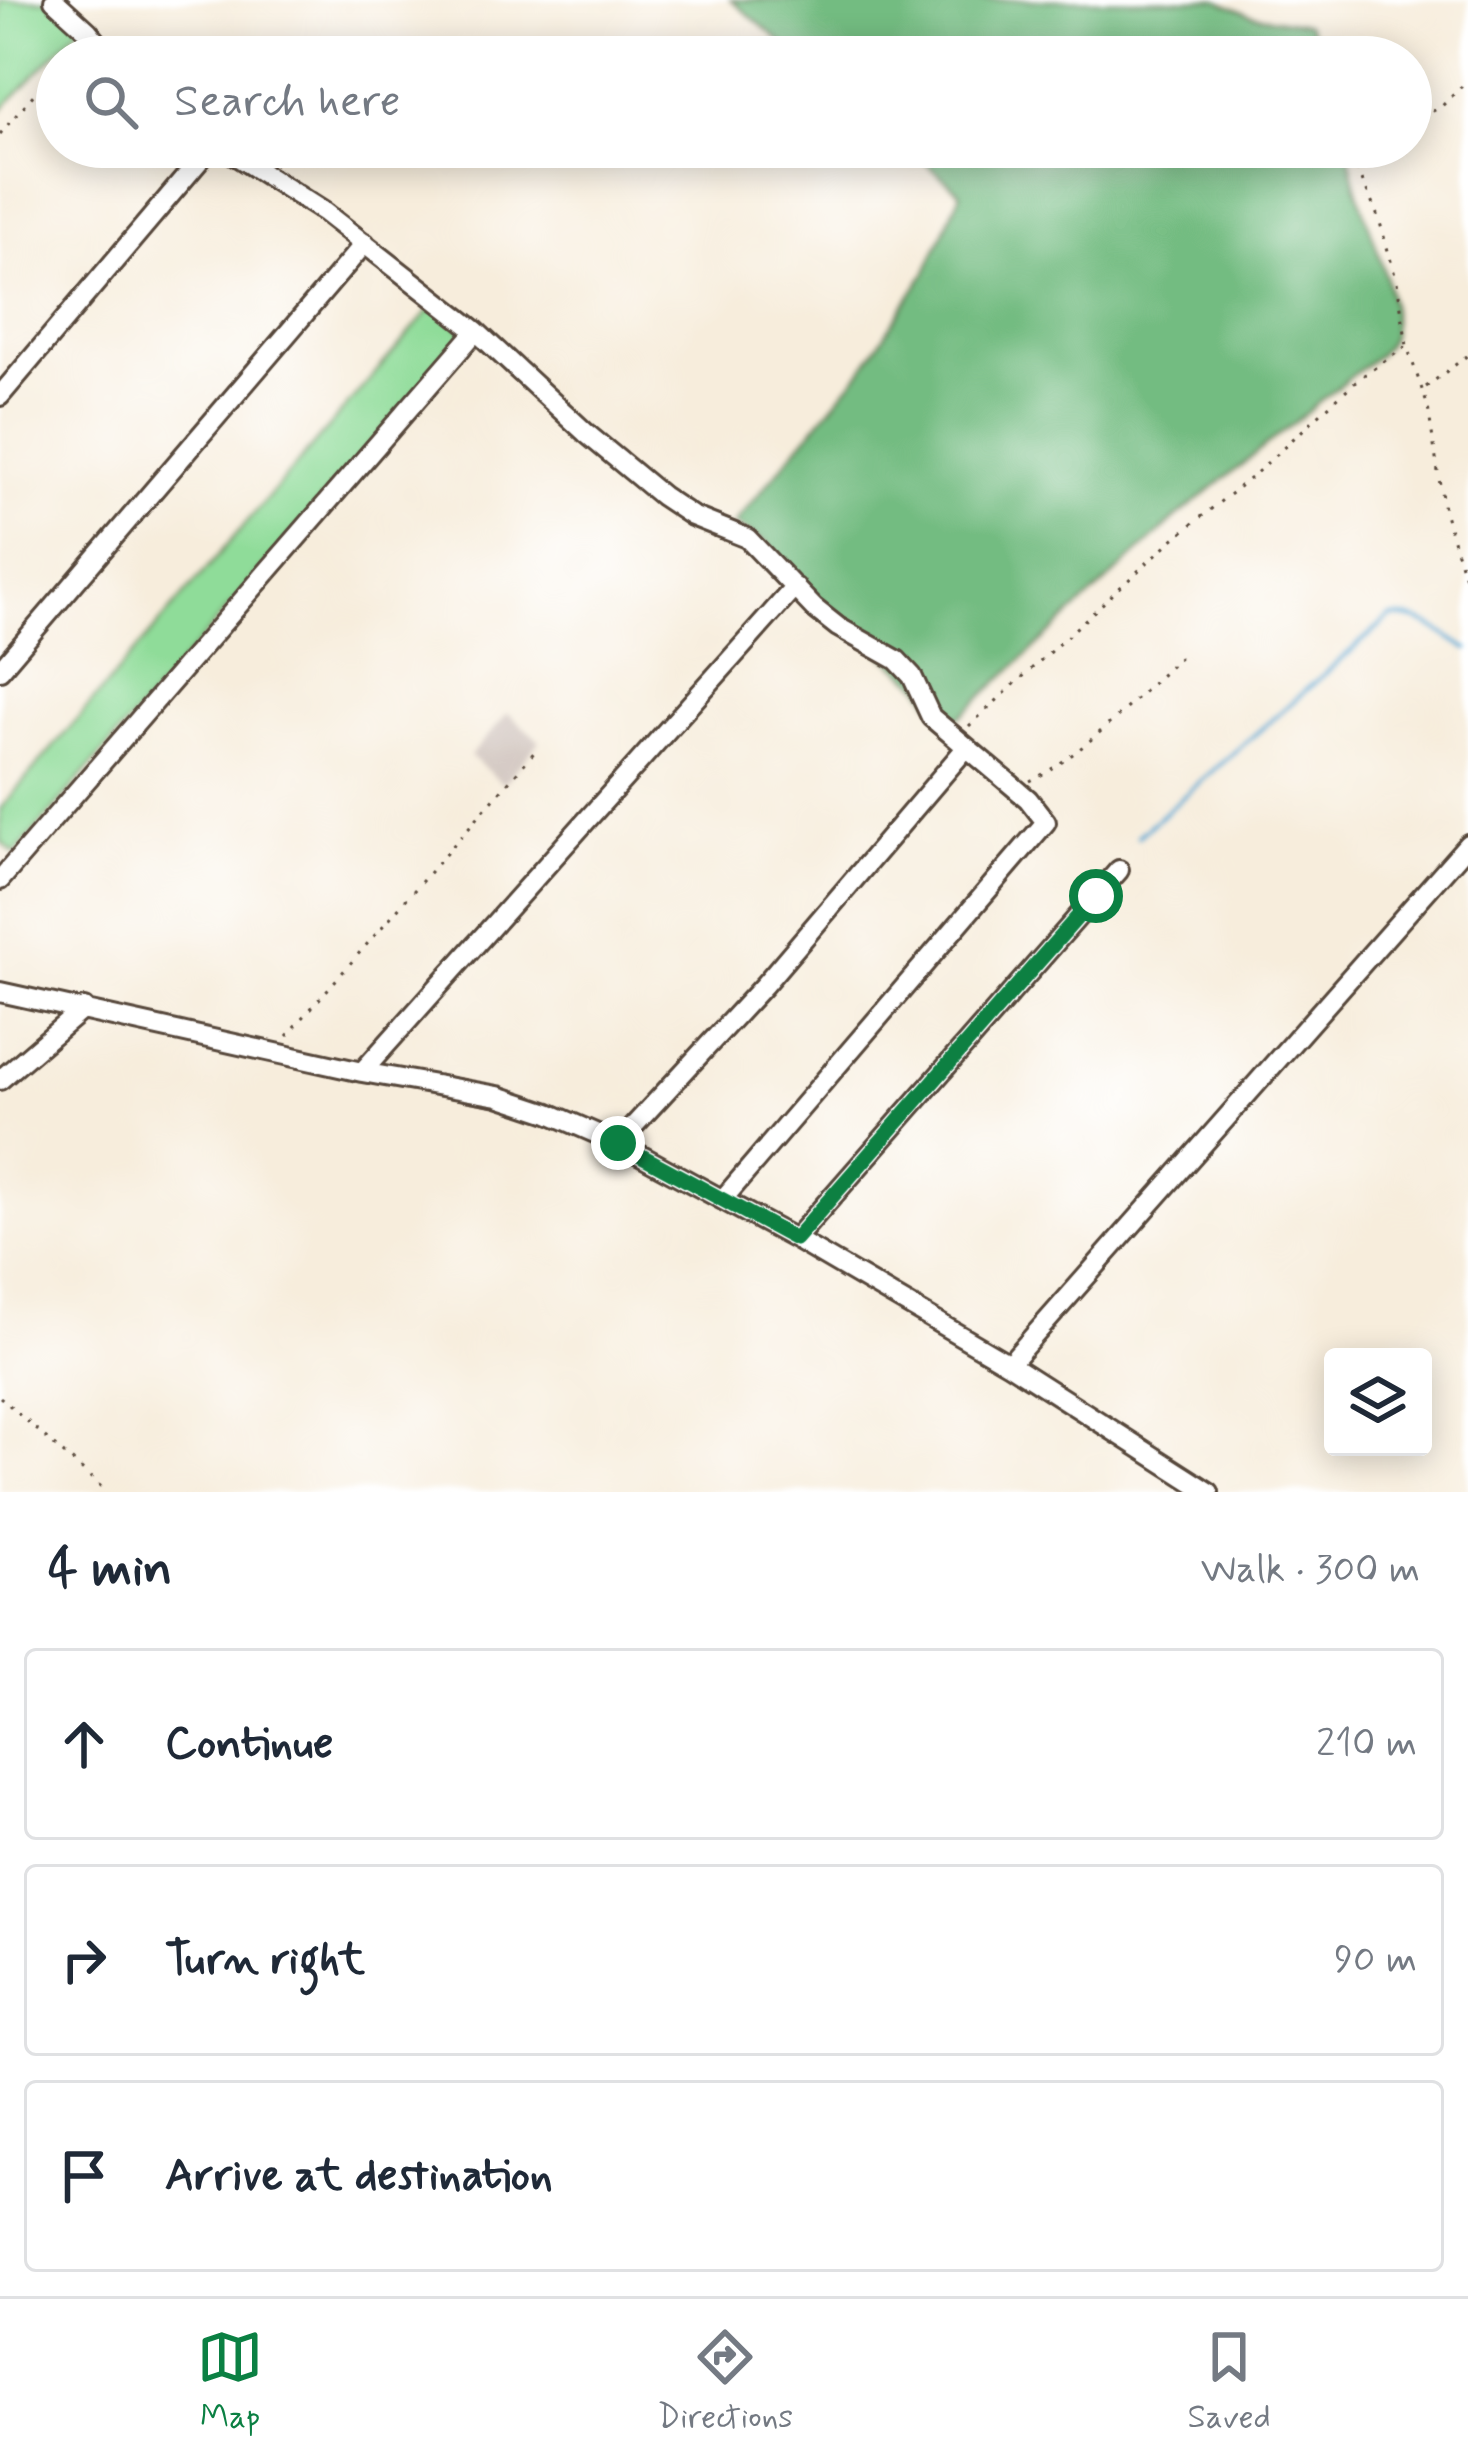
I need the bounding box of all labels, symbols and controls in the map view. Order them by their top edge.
search box [36,36,1432,168]
icon: search [78,69,144,135]
text: Search here [174,73,401,132]
route start [1069,869,1123,923]
route end [591,1116,645,1170]
map controls [1324,1348,1432,1456]
button: layers [1324,1348,1432,1456]
text: 4 min [48,1537,172,1603]
text: Walk · 300 m [1201,1545,1420,1596]
icon: ahead [51,1711,117,1777]
text: Continue [165,1715,333,1774]
text: 210 m [1316,1719,1417,1770]
icon: right [51,1927,117,1993]
text: Turn right [165,1931,365,1990]
text: 90 m [1334,1935,1417,1986]
icon: arrive [51,2143,117,2209]
text: Arrive at destination [165,2147,553,2206]
tab: Map [197,2324,263,2440]
tab: Directions [657,2324,793,2440]
tab: Saved [1187,2324,1271,2440]

